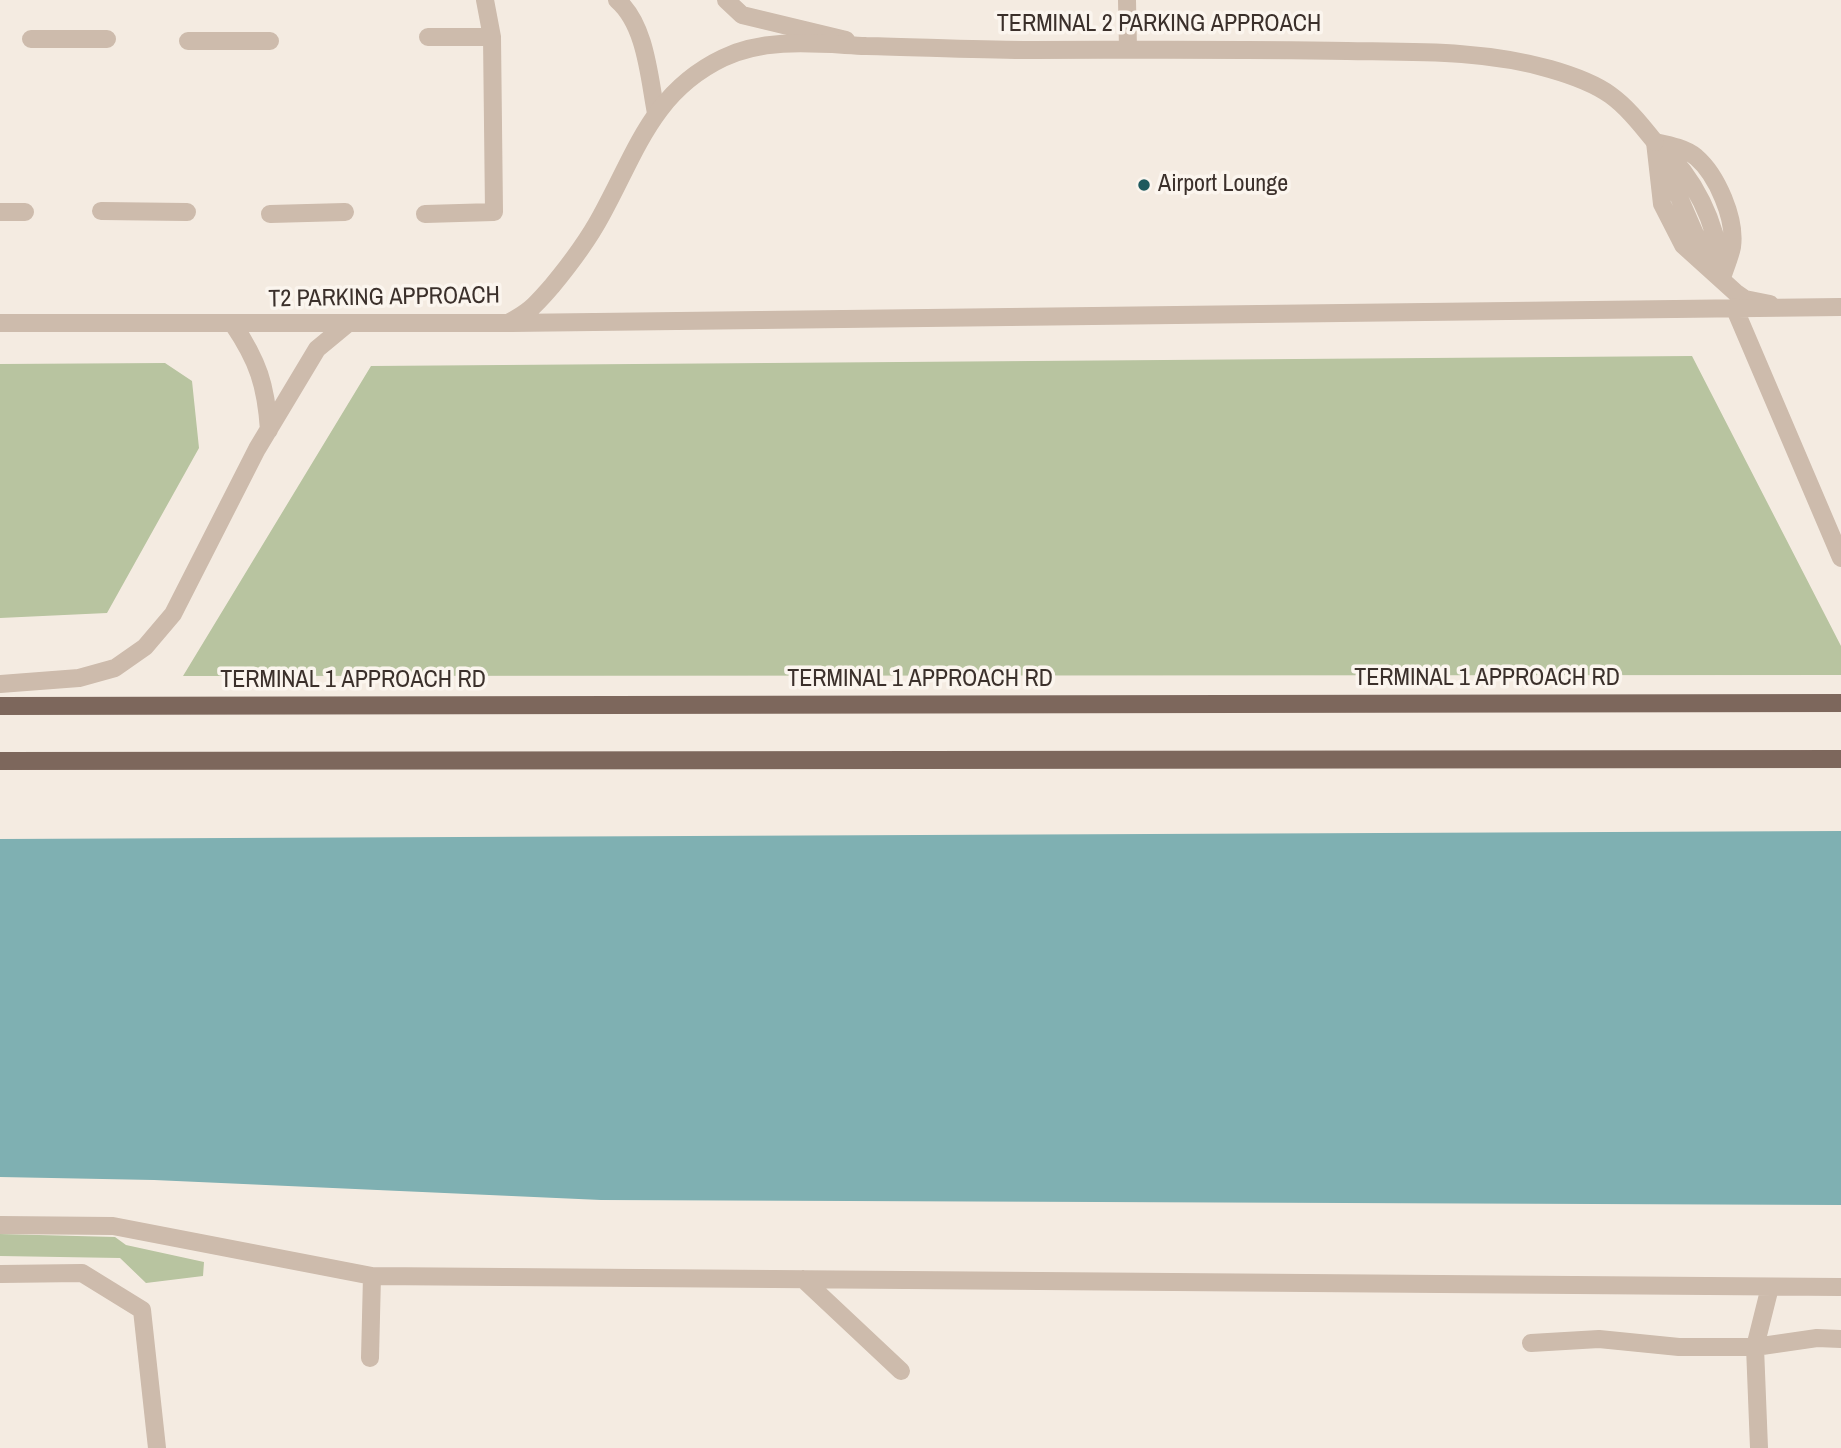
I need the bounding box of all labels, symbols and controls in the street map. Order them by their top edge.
street label: TERMINAL 2 PARKING APPROACH [997,11,1321,39]
place label: Airport Lounge [1158,171,1288,199]
marker: Airport Lounge [1136,177,1152,193]
street label: T2 PARKING APPROACH [268,282,500,314]
street label: TERMINAL 1 APPROACH RD [1354,665,1620,693]
street label: TERMINAL 1 APPROACH RD [787,666,1053,694]
street label: TERMINAL 1 APPROACH RD [220,667,486,695]

